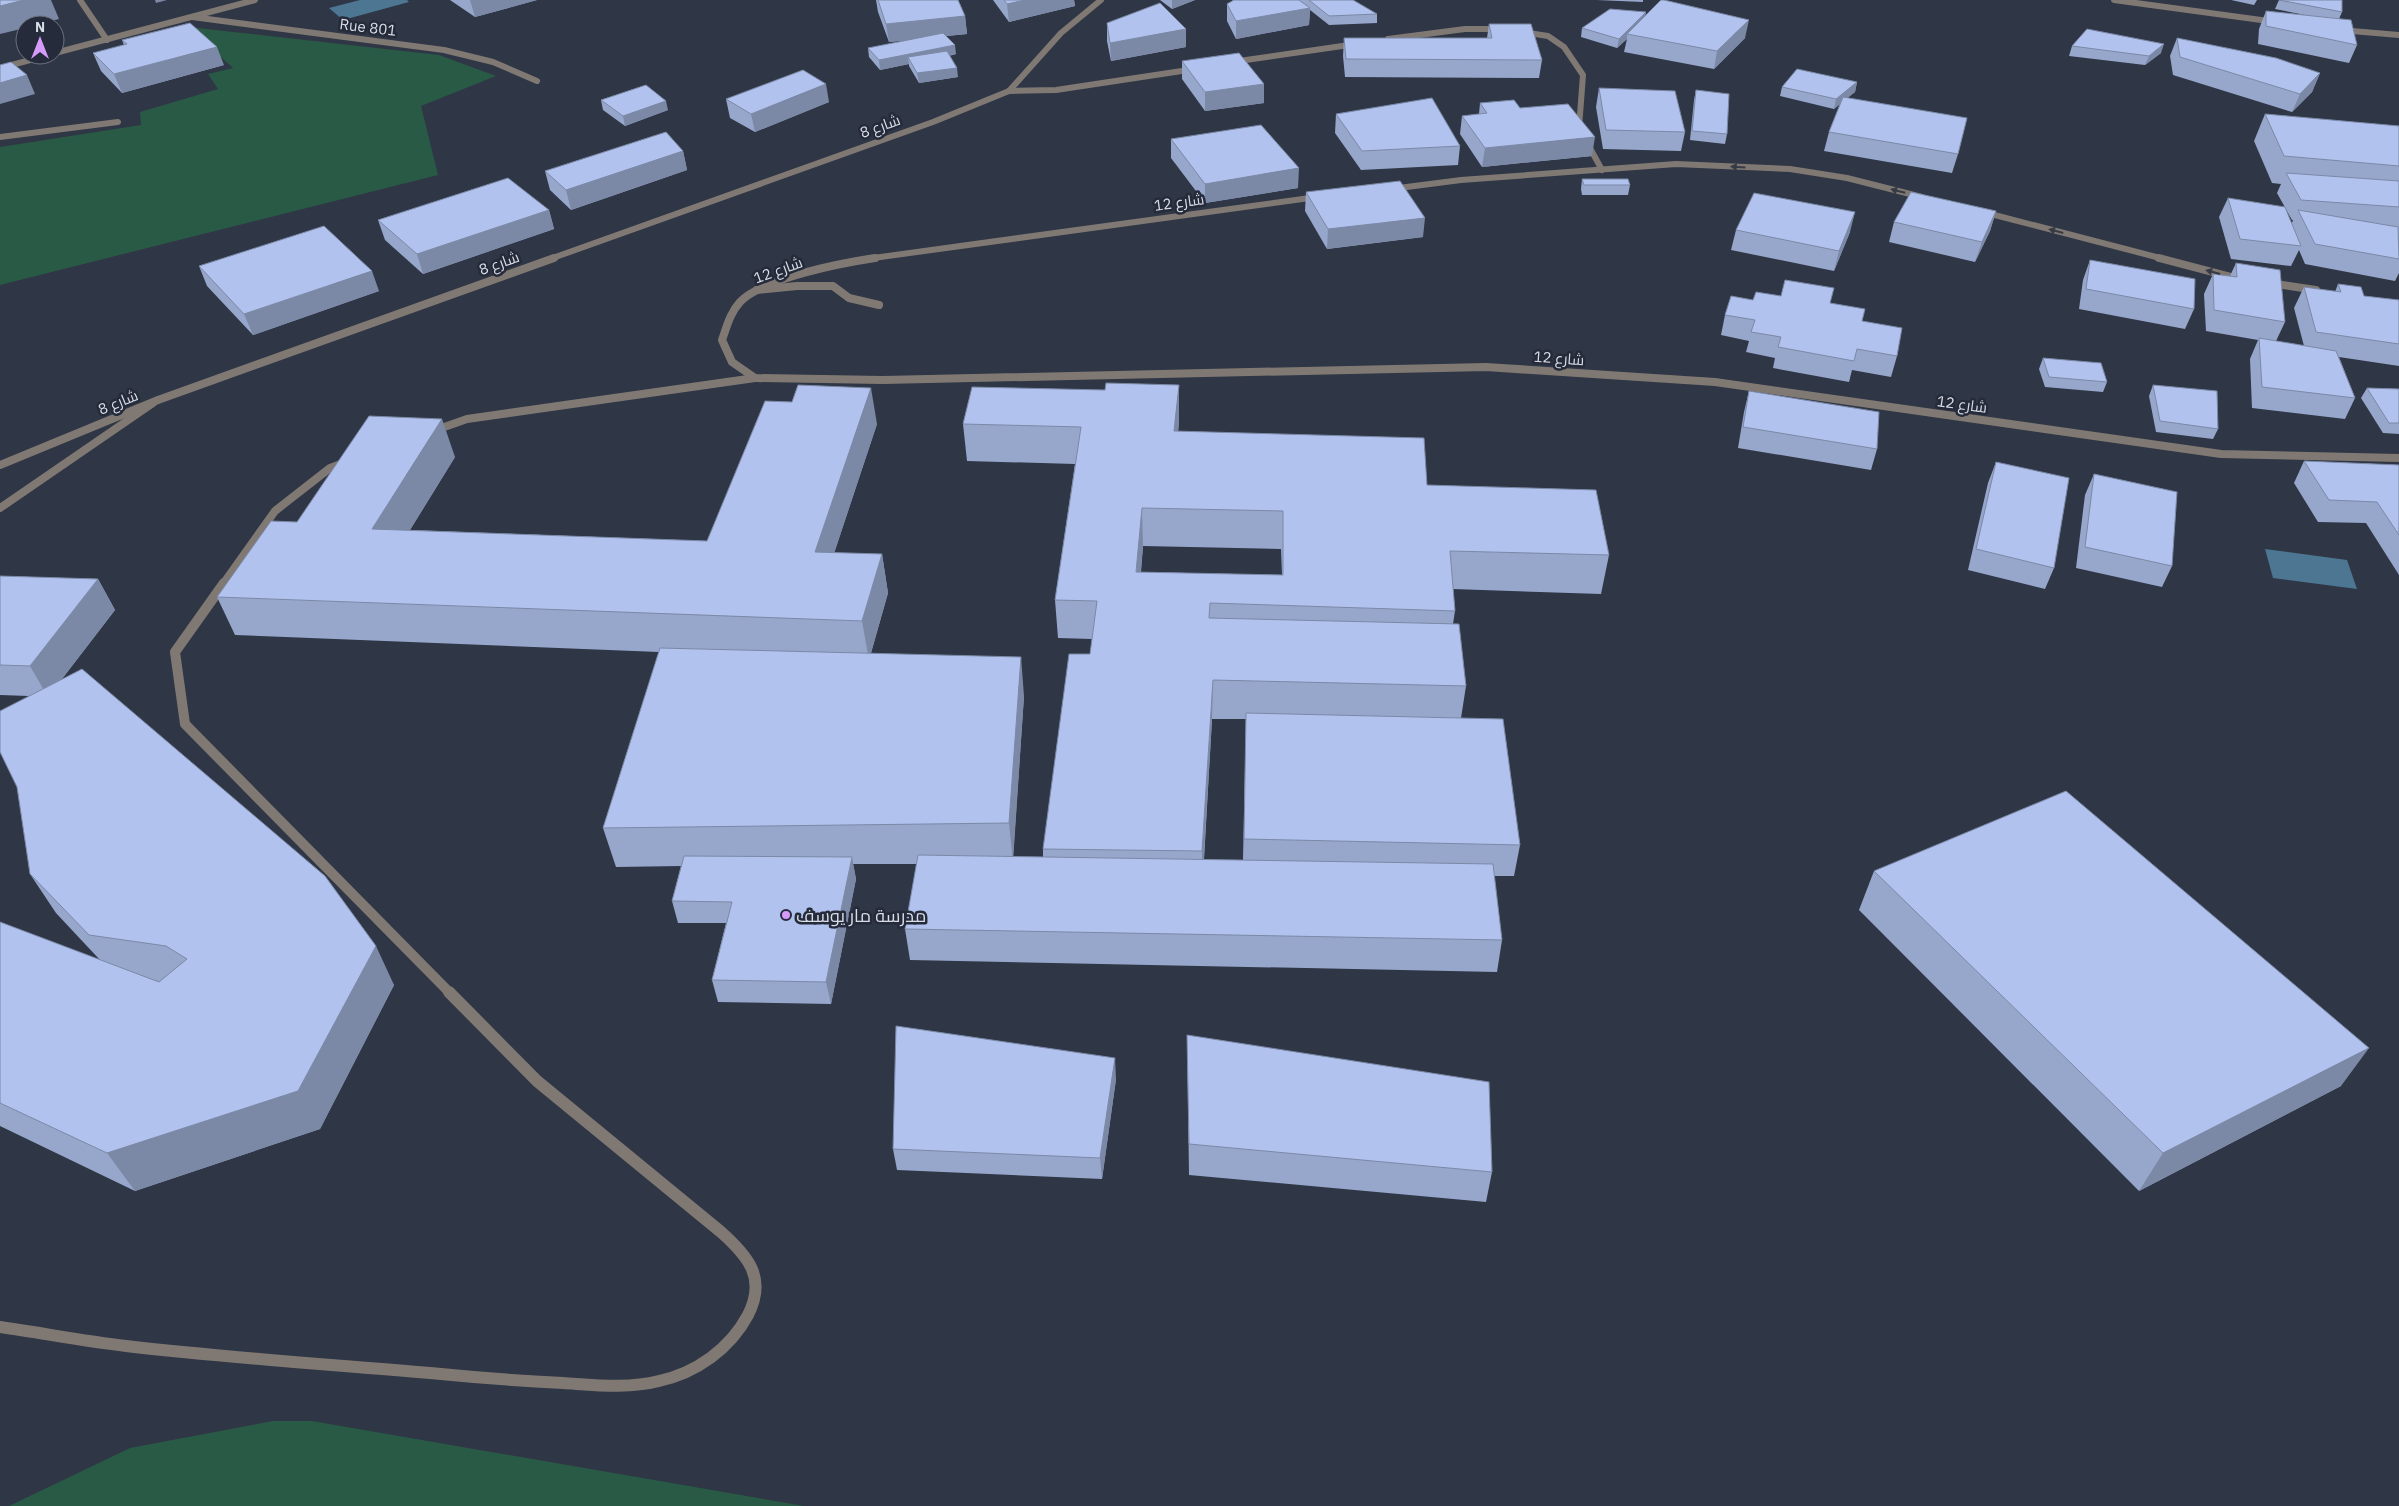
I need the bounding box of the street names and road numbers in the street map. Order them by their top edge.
street label: Rue 801 [339,14,397,40]
street label: شارع 8 [857,110,903,144]
street label: شارع 12 [1153,189,1206,217]
street label: شارع 8 [476,247,522,281]
street label: شارع 12 [751,252,806,289]
street label: شارع 12 [1533,347,1585,371]
street label: شارع 8 [95,385,142,420]
street label: شارع 12 [1935,391,1988,419]

